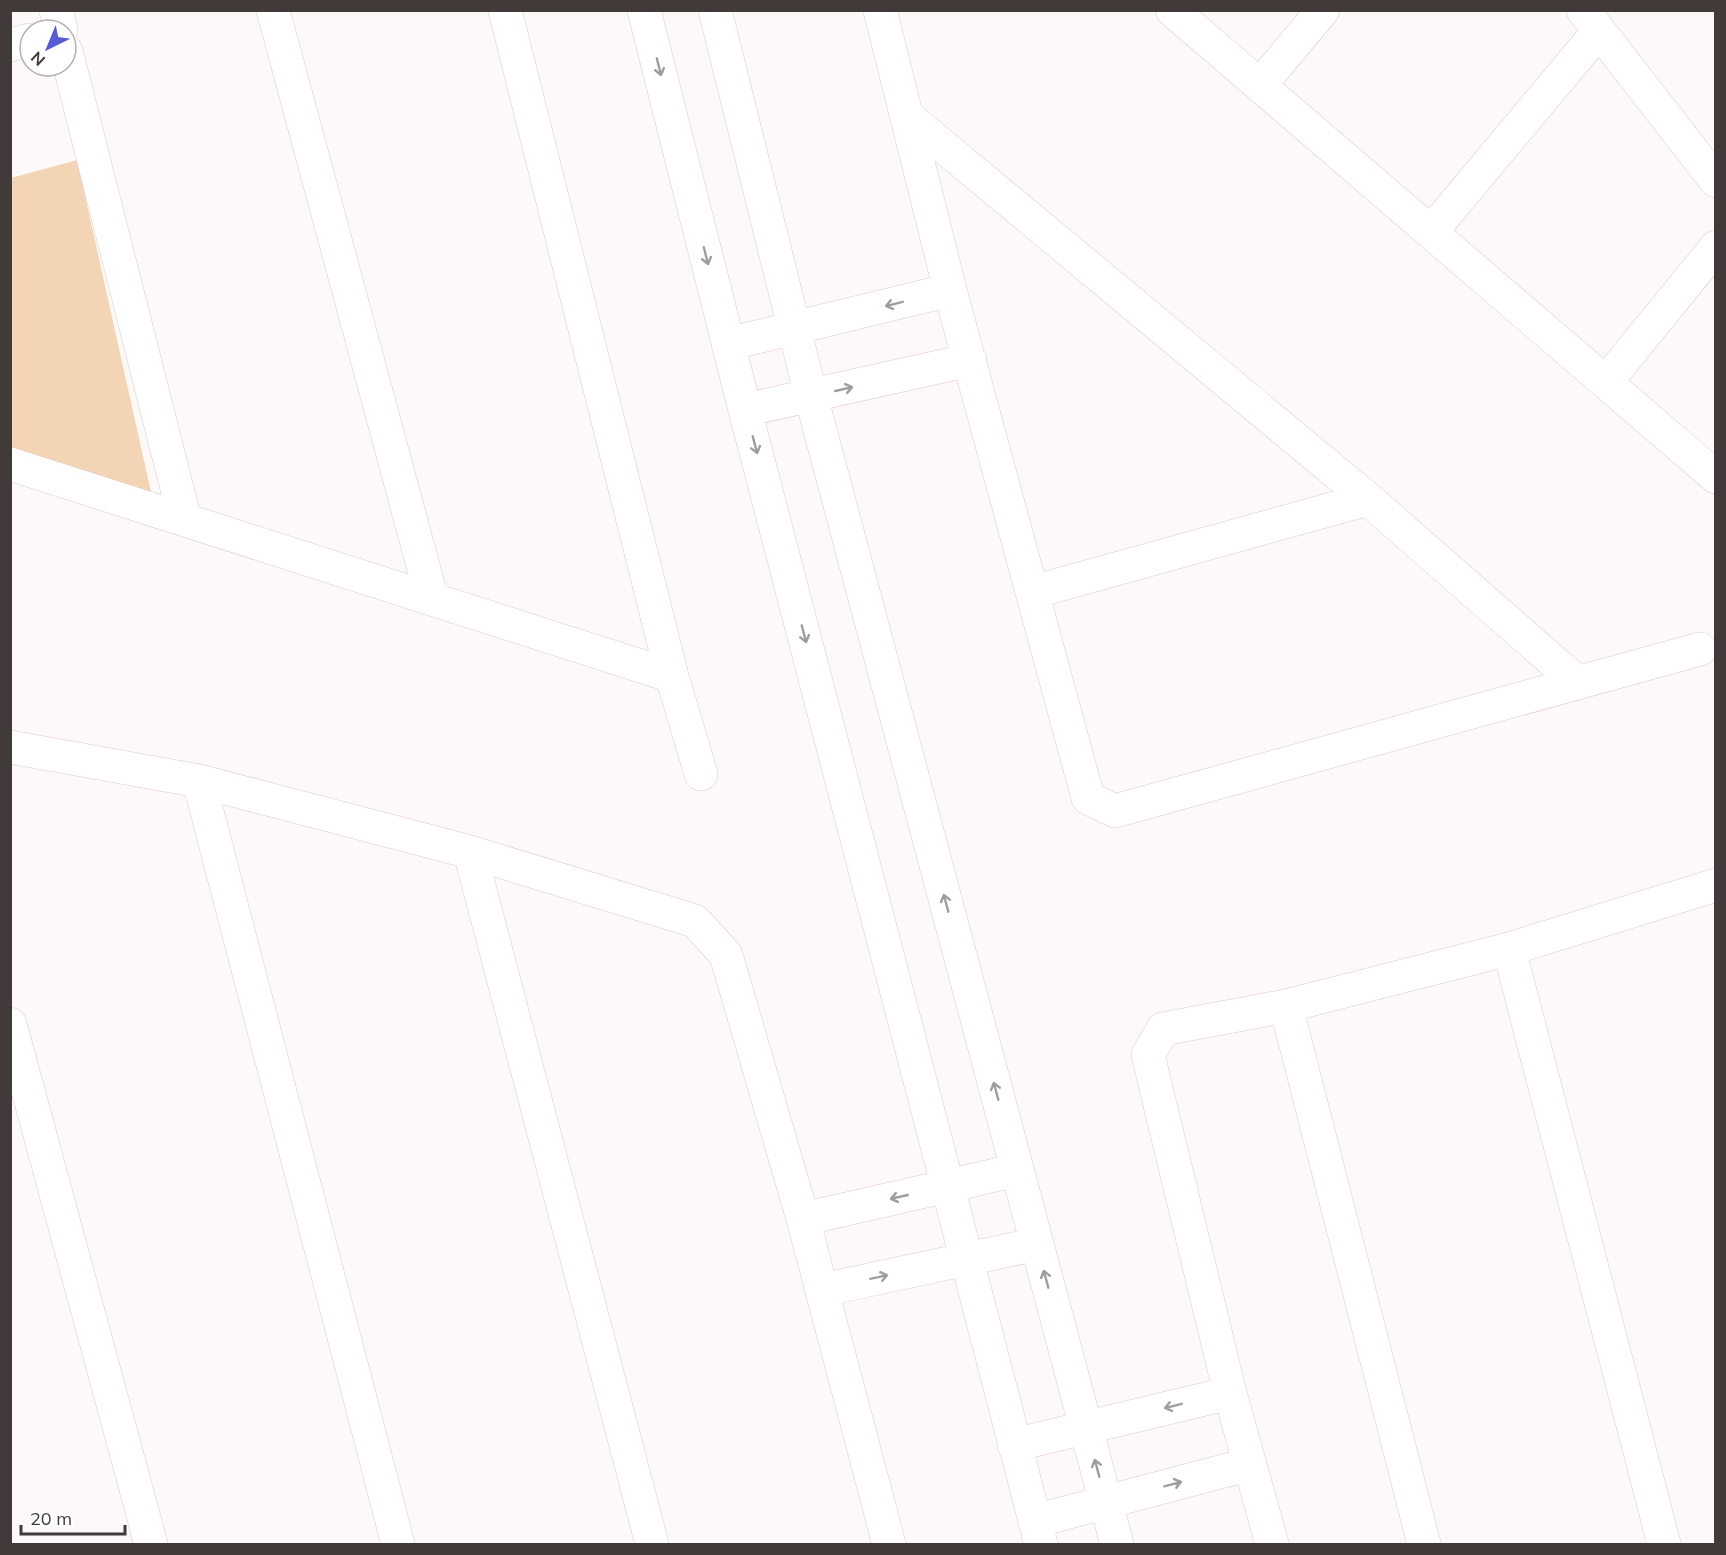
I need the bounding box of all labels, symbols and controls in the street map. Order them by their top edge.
north arrow [18,18,78,78]
text: N [27,48,49,70]
one-way arrow [653,57,665,76]
one-way arrow [701,246,713,265]
one-way arrow [884,298,903,310]
one-way arrow [834,382,853,394]
one-way arrow [749,435,761,454]
one-way arrow [798,624,810,643]
one-way arrow [940,893,951,912]
one-way arrow [990,1082,1001,1101]
one-way arrow [889,1192,909,1203]
one-way arrow [1040,1270,1051,1289]
one-way arrow [869,1271,888,1283]
one-way arrow [1164,1401,1183,1413]
one-way arrow [1091,1459,1102,1478]
one-way arrow [1163,1478,1182,1489]
scale bar [21,1498,124,1536]
text: 20 m [30,1507,72,1530]

